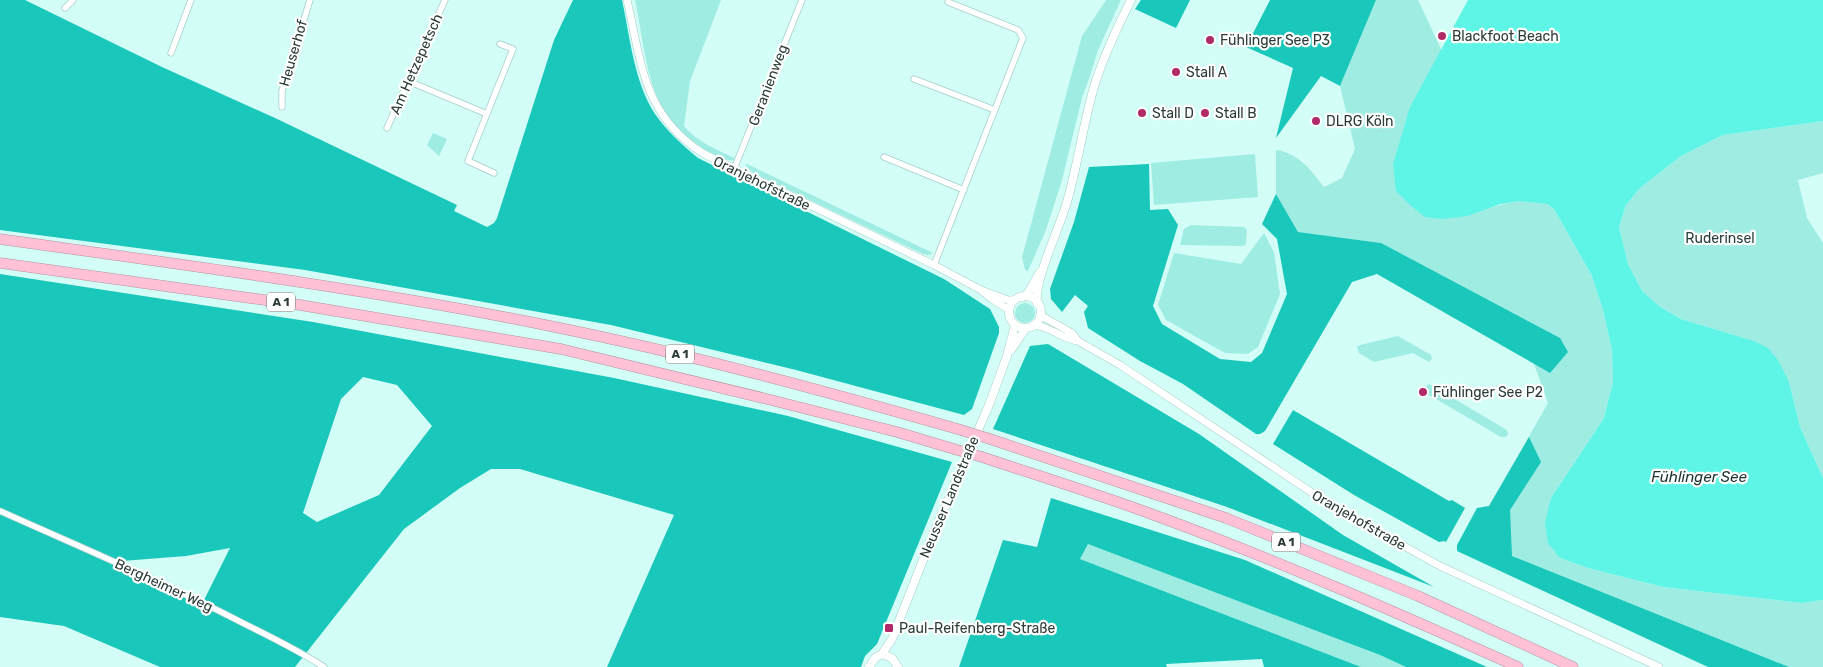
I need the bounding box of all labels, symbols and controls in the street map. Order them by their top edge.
street label: Am Hetzepetsch [387,11,446,117]
street label: Heuserhof [276,17,311,88]
place label: Blackfoot Beach [1452,28,1559,45]
marker: Blackfoot Beach [1436,30,1448,42]
place label: Fühlinger See P3 [1220,32,1330,49]
marker: Fühlinger See P3 [1204,34,1216,46]
street label: Geranienweg [745,42,792,128]
place label: Stall A [1186,64,1228,81]
marker: Stall A [1170,66,1182,78]
place label: Stall D [1152,105,1194,122]
place label: Stall B [1215,105,1257,122]
marker: Stall D [1136,107,1148,119]
marker: Stall B [1199,107,1211,119]
place label: DLRG Köln [1326,113,1394,130]
marker: DLRG Köln [1310,115,1322,127]
street label: Oranjehofstraße [711,153,813,214]
park label: Ruderinsel [1685,230,1755,247]
road number: A 1 [267,292,295,312]
road number: A 1 [666,344,694,364]
place label: Fühlinger See P2 [1433,384,1543,401]
marker: Fühlinger See P2 [1417,386,1429,398]
street label: Neusser Landstraße [916,434,983,561]
water label: Fühlinger See [1651,468,1747,486]
street label: Oranjehofstraße [1309,487,1409,554]
road number: A 1 [1272,532,1300,552]
street label: Bergheimer Weg [112,555,215,616]
place label: Paul-Reifenberg-Straße [899,620,1056,637]
marker: Paul-Reifenberg-Straße [883,622,895,634]

